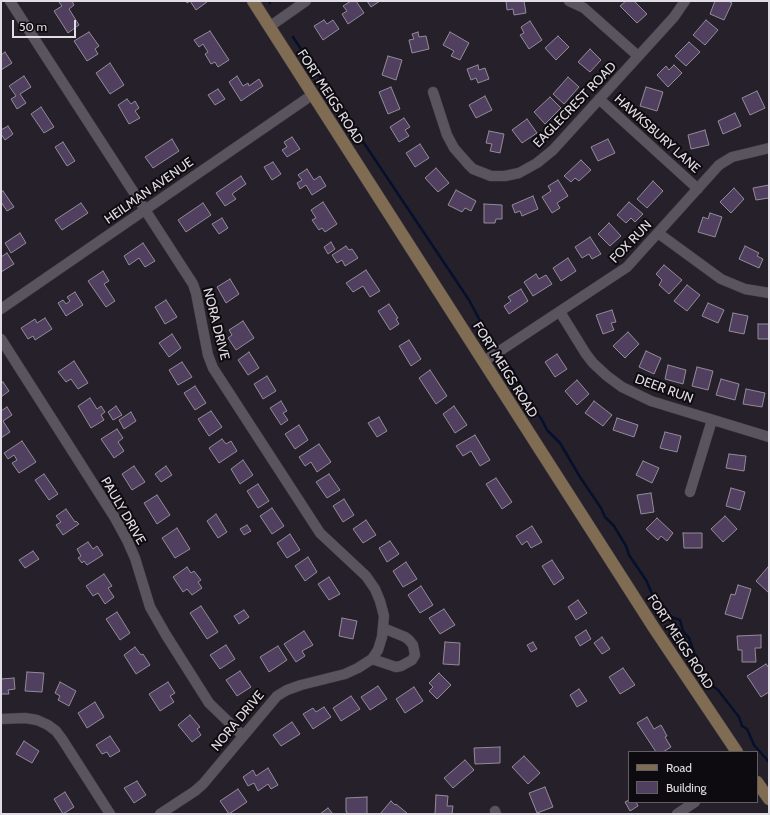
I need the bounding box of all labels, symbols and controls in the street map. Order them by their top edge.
scale bar [14,12,78,38]
text: 50 m [19,19,47,34]
street label: FORT MEIGS ROAD [294,47,366,147]
street label: EAGLECREST ROAD [530,59,620,151]
street label: HAWKSBURY LANE [611,91,703,177]
street label: HEILMAN AVENUE [101,154,197,228]
street label: FOX RUN [607,217,655,267]
street label: NORA DRIVE [200,286,232,362]
street label: FORT MEIGS ROAD [469,319,541,421]
street label: DEER RUN [633,371,695,407]
street label: PAULY DRIVE [97,474,149,548]
street label: FORT MEIGS ROAD [644,592,716,692]
street label: NORA DRIVE [208,688,268,754]
legend [628,751,758,803]
text: Road [666,760,692,775]
text: Building [666,780,707,795]

